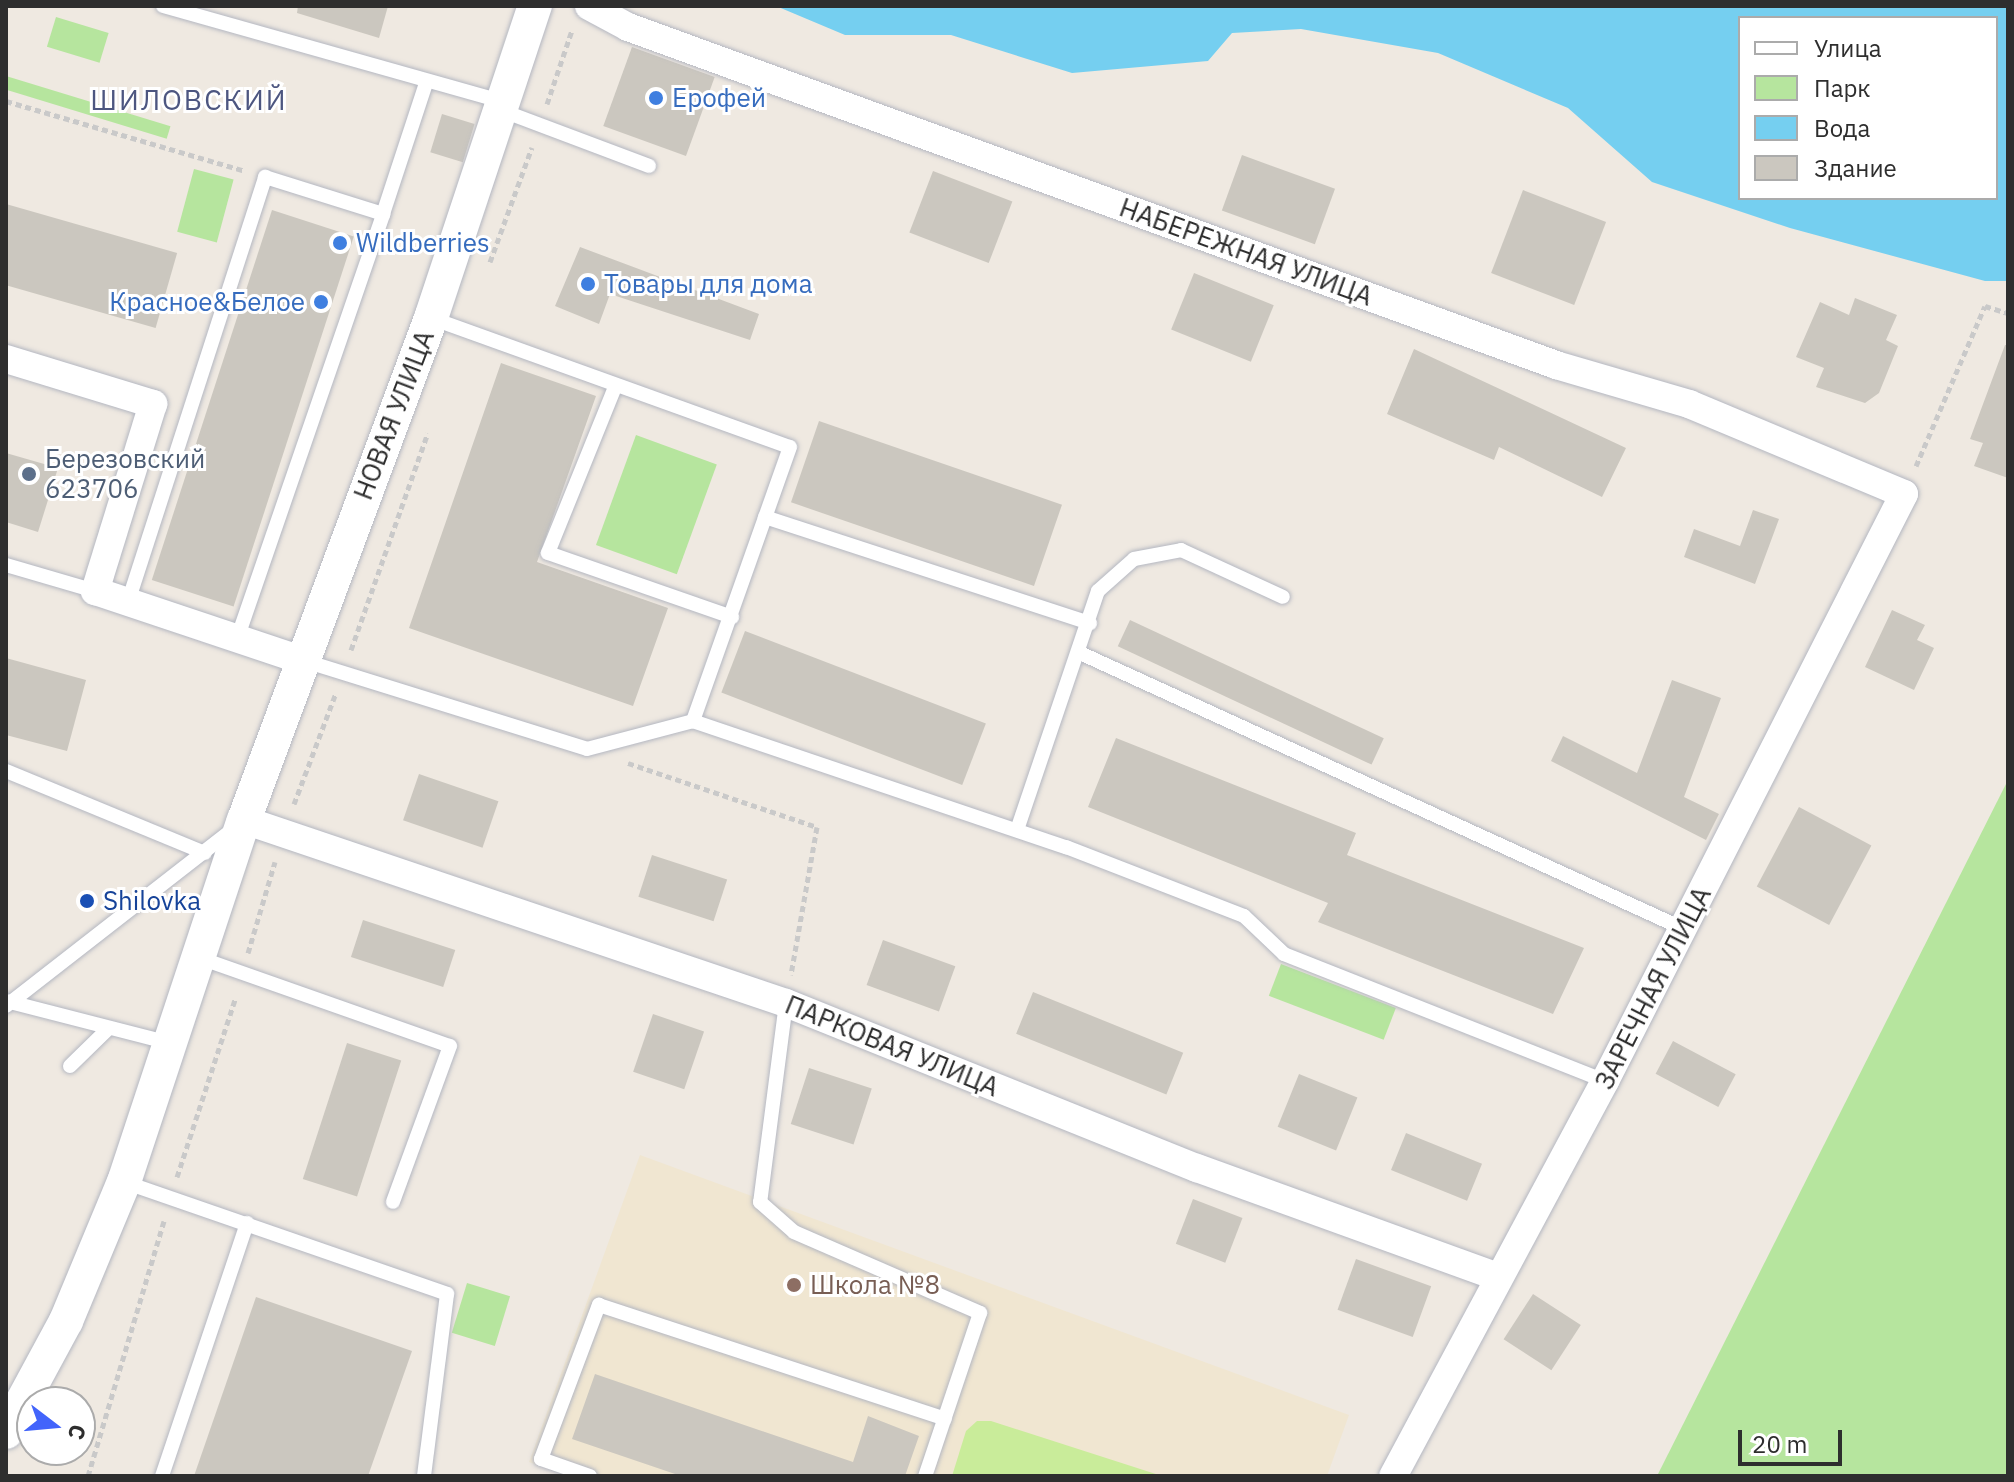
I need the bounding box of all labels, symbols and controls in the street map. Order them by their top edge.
legend [1738,16,1998,200]
text: Улица [1814,32,1882,64]
text: Парк [1814,72,1871,104]
place label: Ерофей [672,82,766,114]
district label: ШИЛОВСКИЙ [90,83,288,117]
marker: Ерофей [647,89,665,107]
text: Вода [1814,112,1870,144]
text: Здание [1814,152,1897,184]
street label: НАБЕРЕЖНАЯ УЛИЦА [1115,192,1377,312]
place label: Wildberries [356,227,490,259]
marker: Wildberries [331,234,349,252]
place label: Товары для дома [604,268,813,300]
marker: Товары для дома [579,275,597,293]
place label: Красное&Белое [109,286,305,318]
marker: Красное&Белое [312,293,330,311]
street label: НОВАЯ УЛИЦА [347,326,441,504]
place label: Березовский 623706 [45,443,205,504]
marker: Березовский 623706 [20,465,38,483]
street label: ЗАРЕЧНАЯ УЛИЦА [1588,881,1718,1095]
place label: Shilovka [103,885,201,917]
marker: Shilovka [78,892,96,910]
street label: ПАРКОВАЯ УЛИЦА [781,989,1003,1103]
place label: Школа №8 [810,1269,940,1301]
marker: Школа №8 [785,1276,803,1294]
north arrow [16,1386,96,1466]
scale bar [1742,1414,1846,1464]
text: С [62,1421,94,1443]
text: 20 m [1752,1428,1807,1460]

